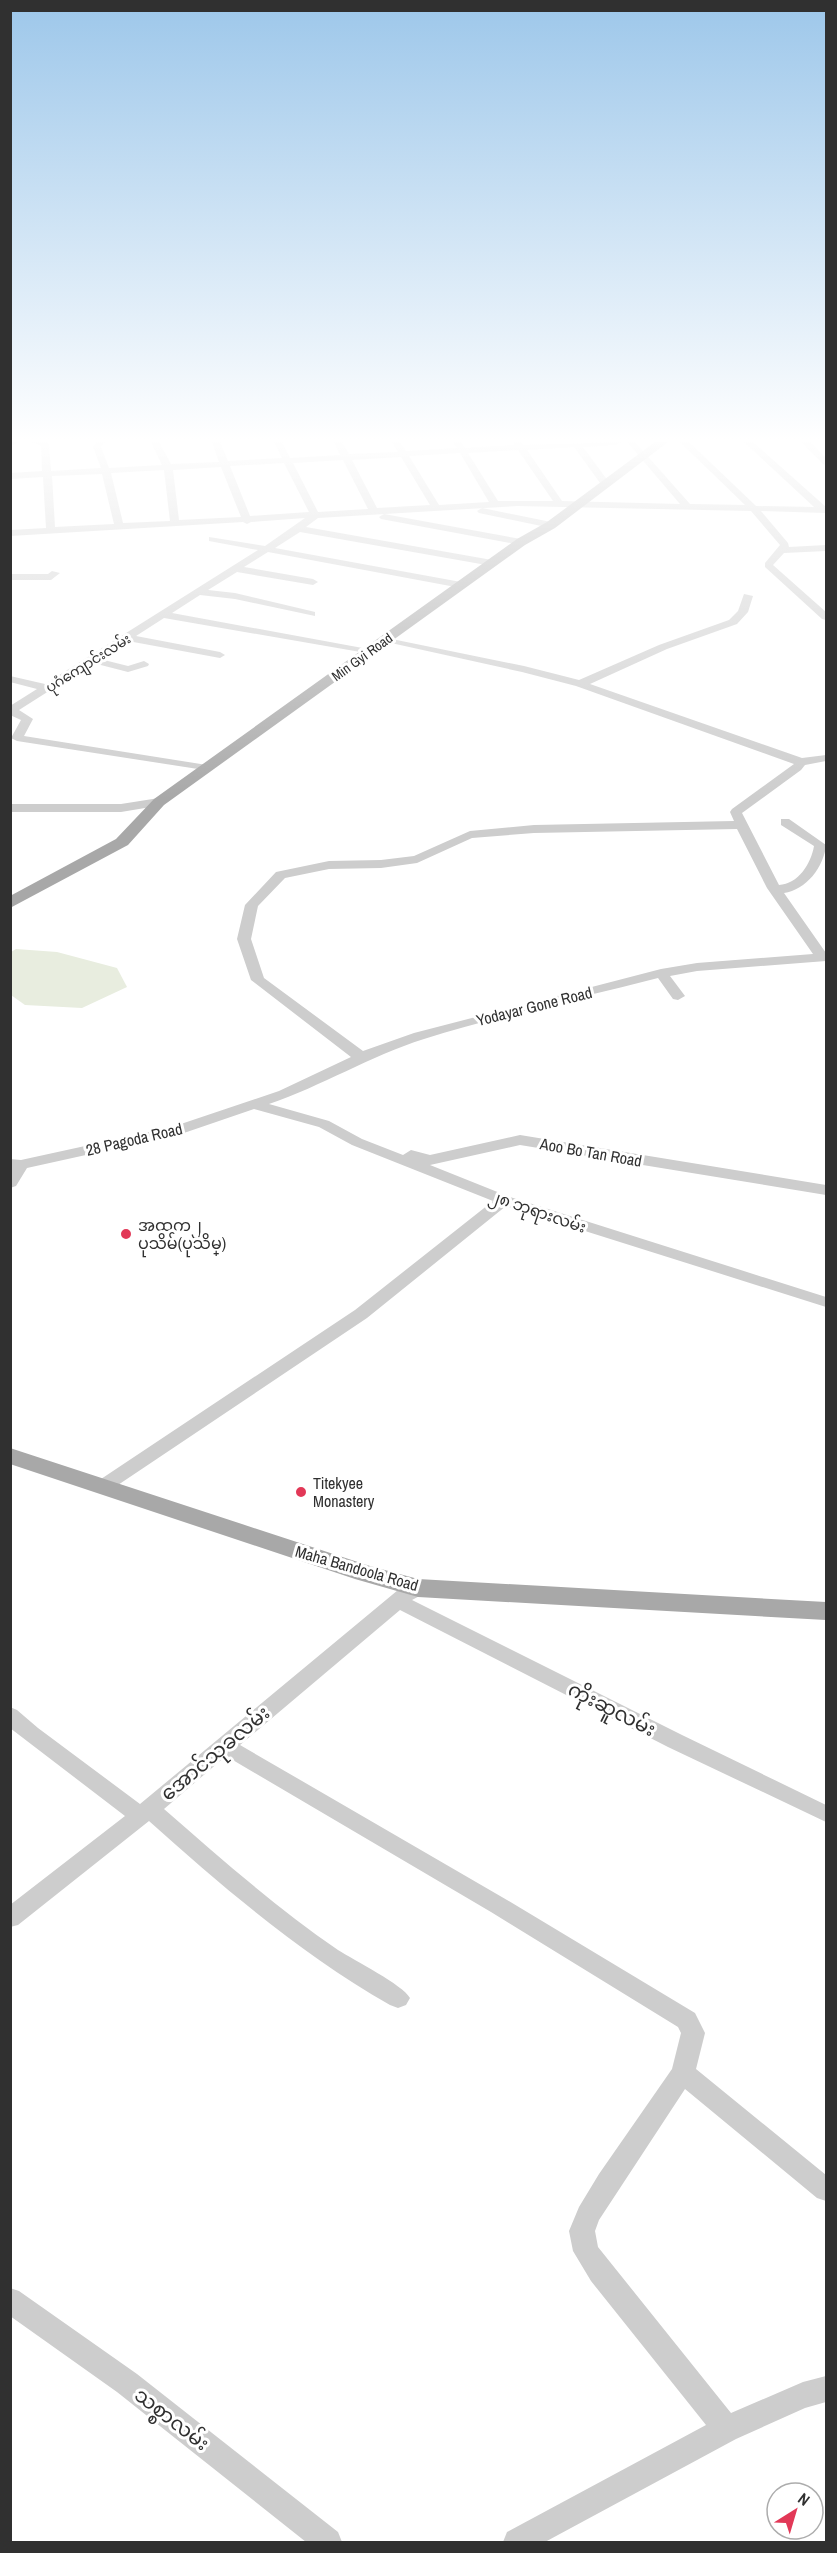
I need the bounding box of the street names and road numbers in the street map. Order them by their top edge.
street label: ပုဂံကျောင်းလမ်း [41,629,136,699]
street label: Min Gyi Road [328,629,396,685]
street label: Yodayar Gone Road [474,981,594,1031]
street label: 28 Pagoda Road [84,1117,184,1161]
street label: Aoo Bo Tan Road [537,1132,644,1172]
street label: ၂၈ ဘုရားလမ်း [485,1184,589,1242]
street label: Maha Bandoola Road [293,1540,421,1596]
street label: ကိုးဆူလမ်း [562,1675,661,1746]
street label: အောင်သုခလမ်း [154,1699,278,1809]
street label: သစ္စာလမ်း [127,2381,215,2459]

